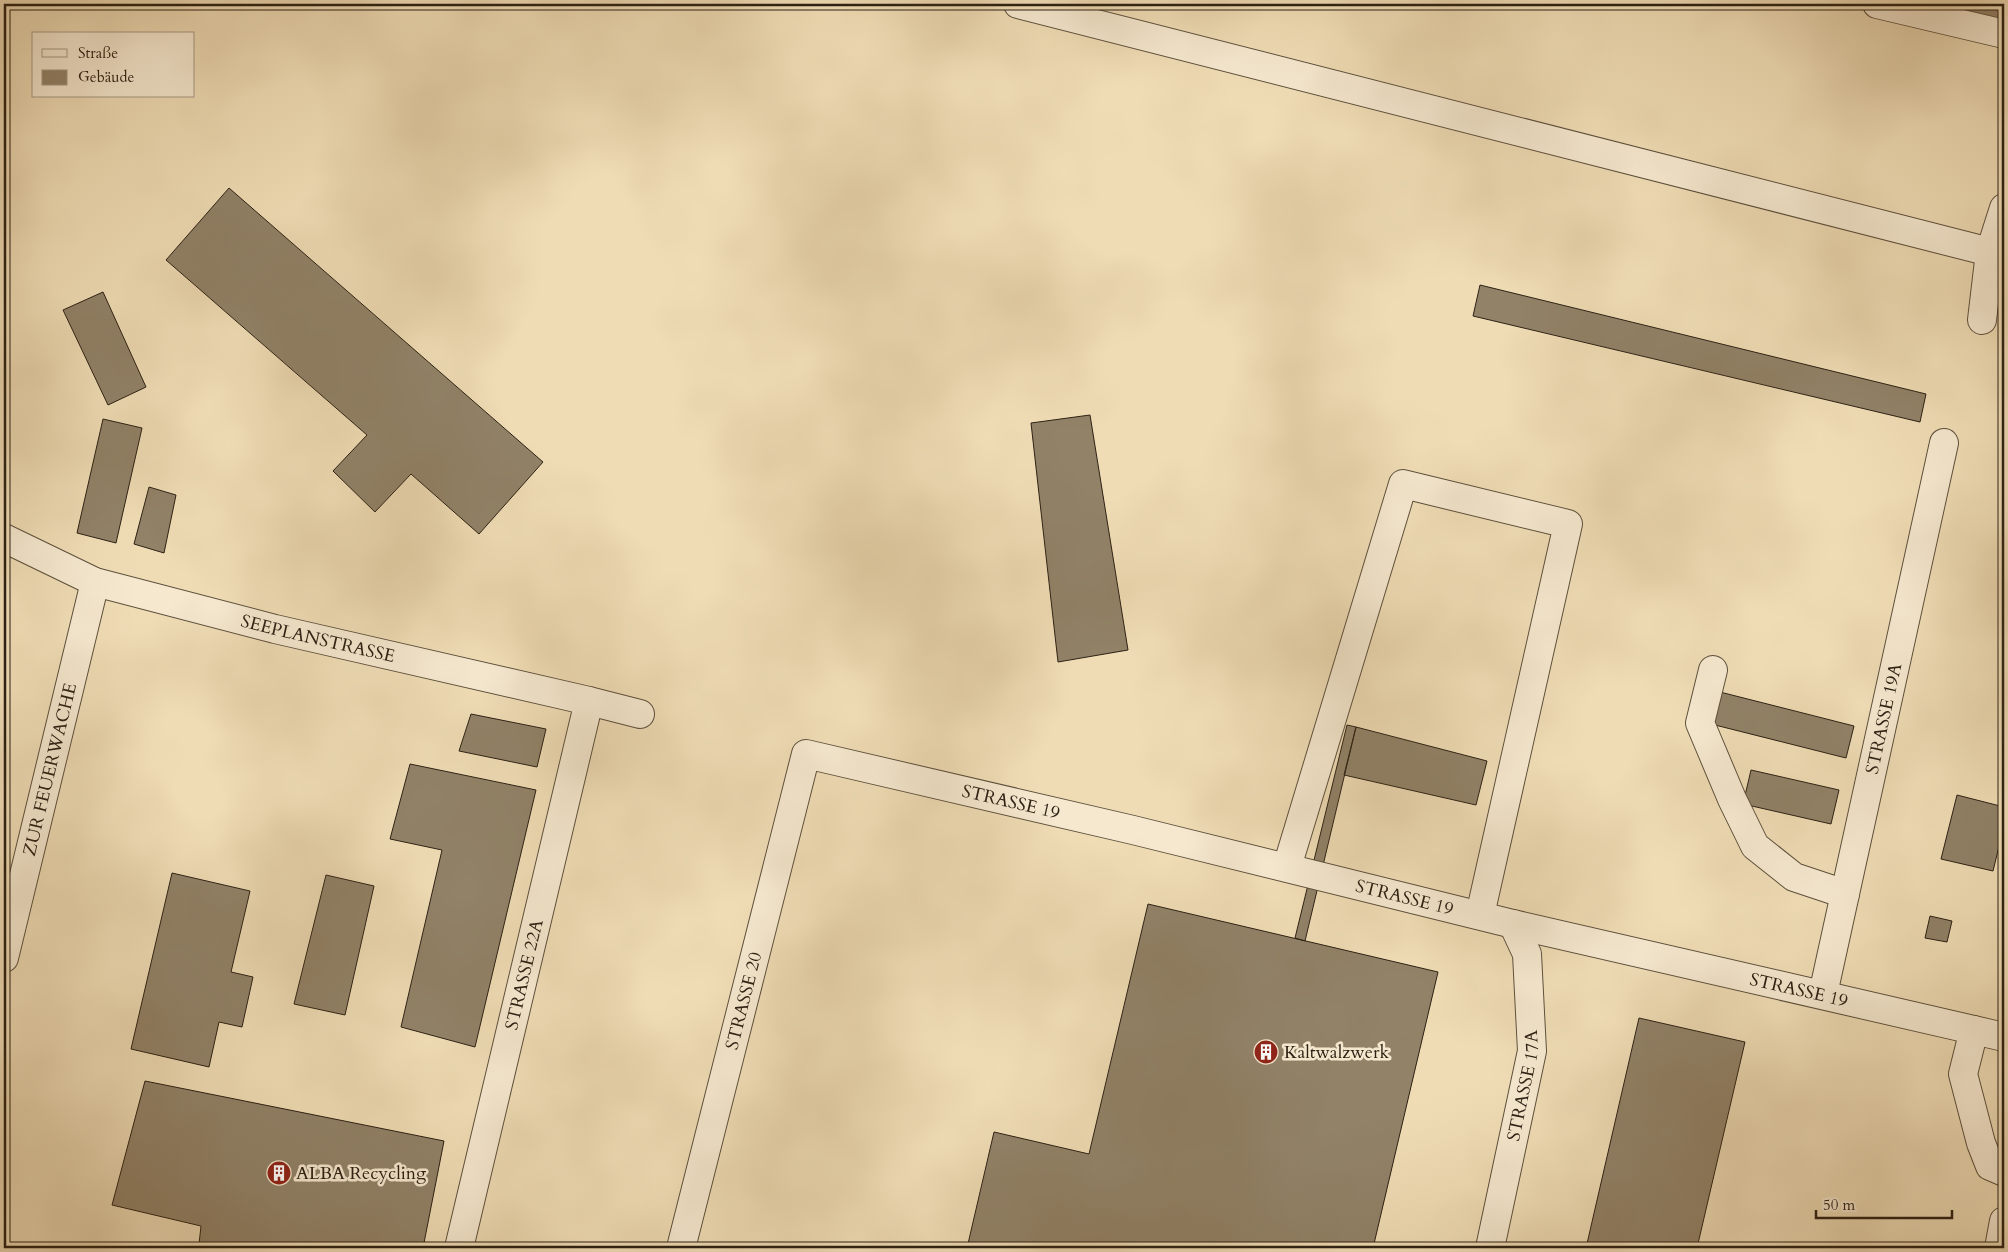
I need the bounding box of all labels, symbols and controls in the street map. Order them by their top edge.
legend [32,32,195,98]
text: Straße [78,43,118,63]
text: Gebäude [78,67,135,87]
street label: SEEPLANSTRASSE [238,609,397,669]
street label: STRASSE 19A [1860,661,1908,776]
street label: ZUR FEUERWACHE [17,681,83,859]
street label: STRASSE 19 [959,779,1062,826]
street label: STRASSE 19 [1353,874,1456,922]
street label: STRASSE 22A [499,917,550,1033]
street label: STRASSE 20 [720,949,768,1052]
street label: STRASSE 19 [1747,967,1850,1014]
street label: STRASSE 17A [1501,1029,1545,1144]
building icon: Kaltwalzwerk [1253,1039,1279,1065]
place label: Kaltwalzwerk [1284,1040,1389,1065]
building icon: ALBA Recycling [266,1160,292,1186]
place label: ALBA Recycling [296,1161,427,1186]
scale bar [1816,1187,1952,1219]
text: 50 m [1823,1195,1855,1215]

